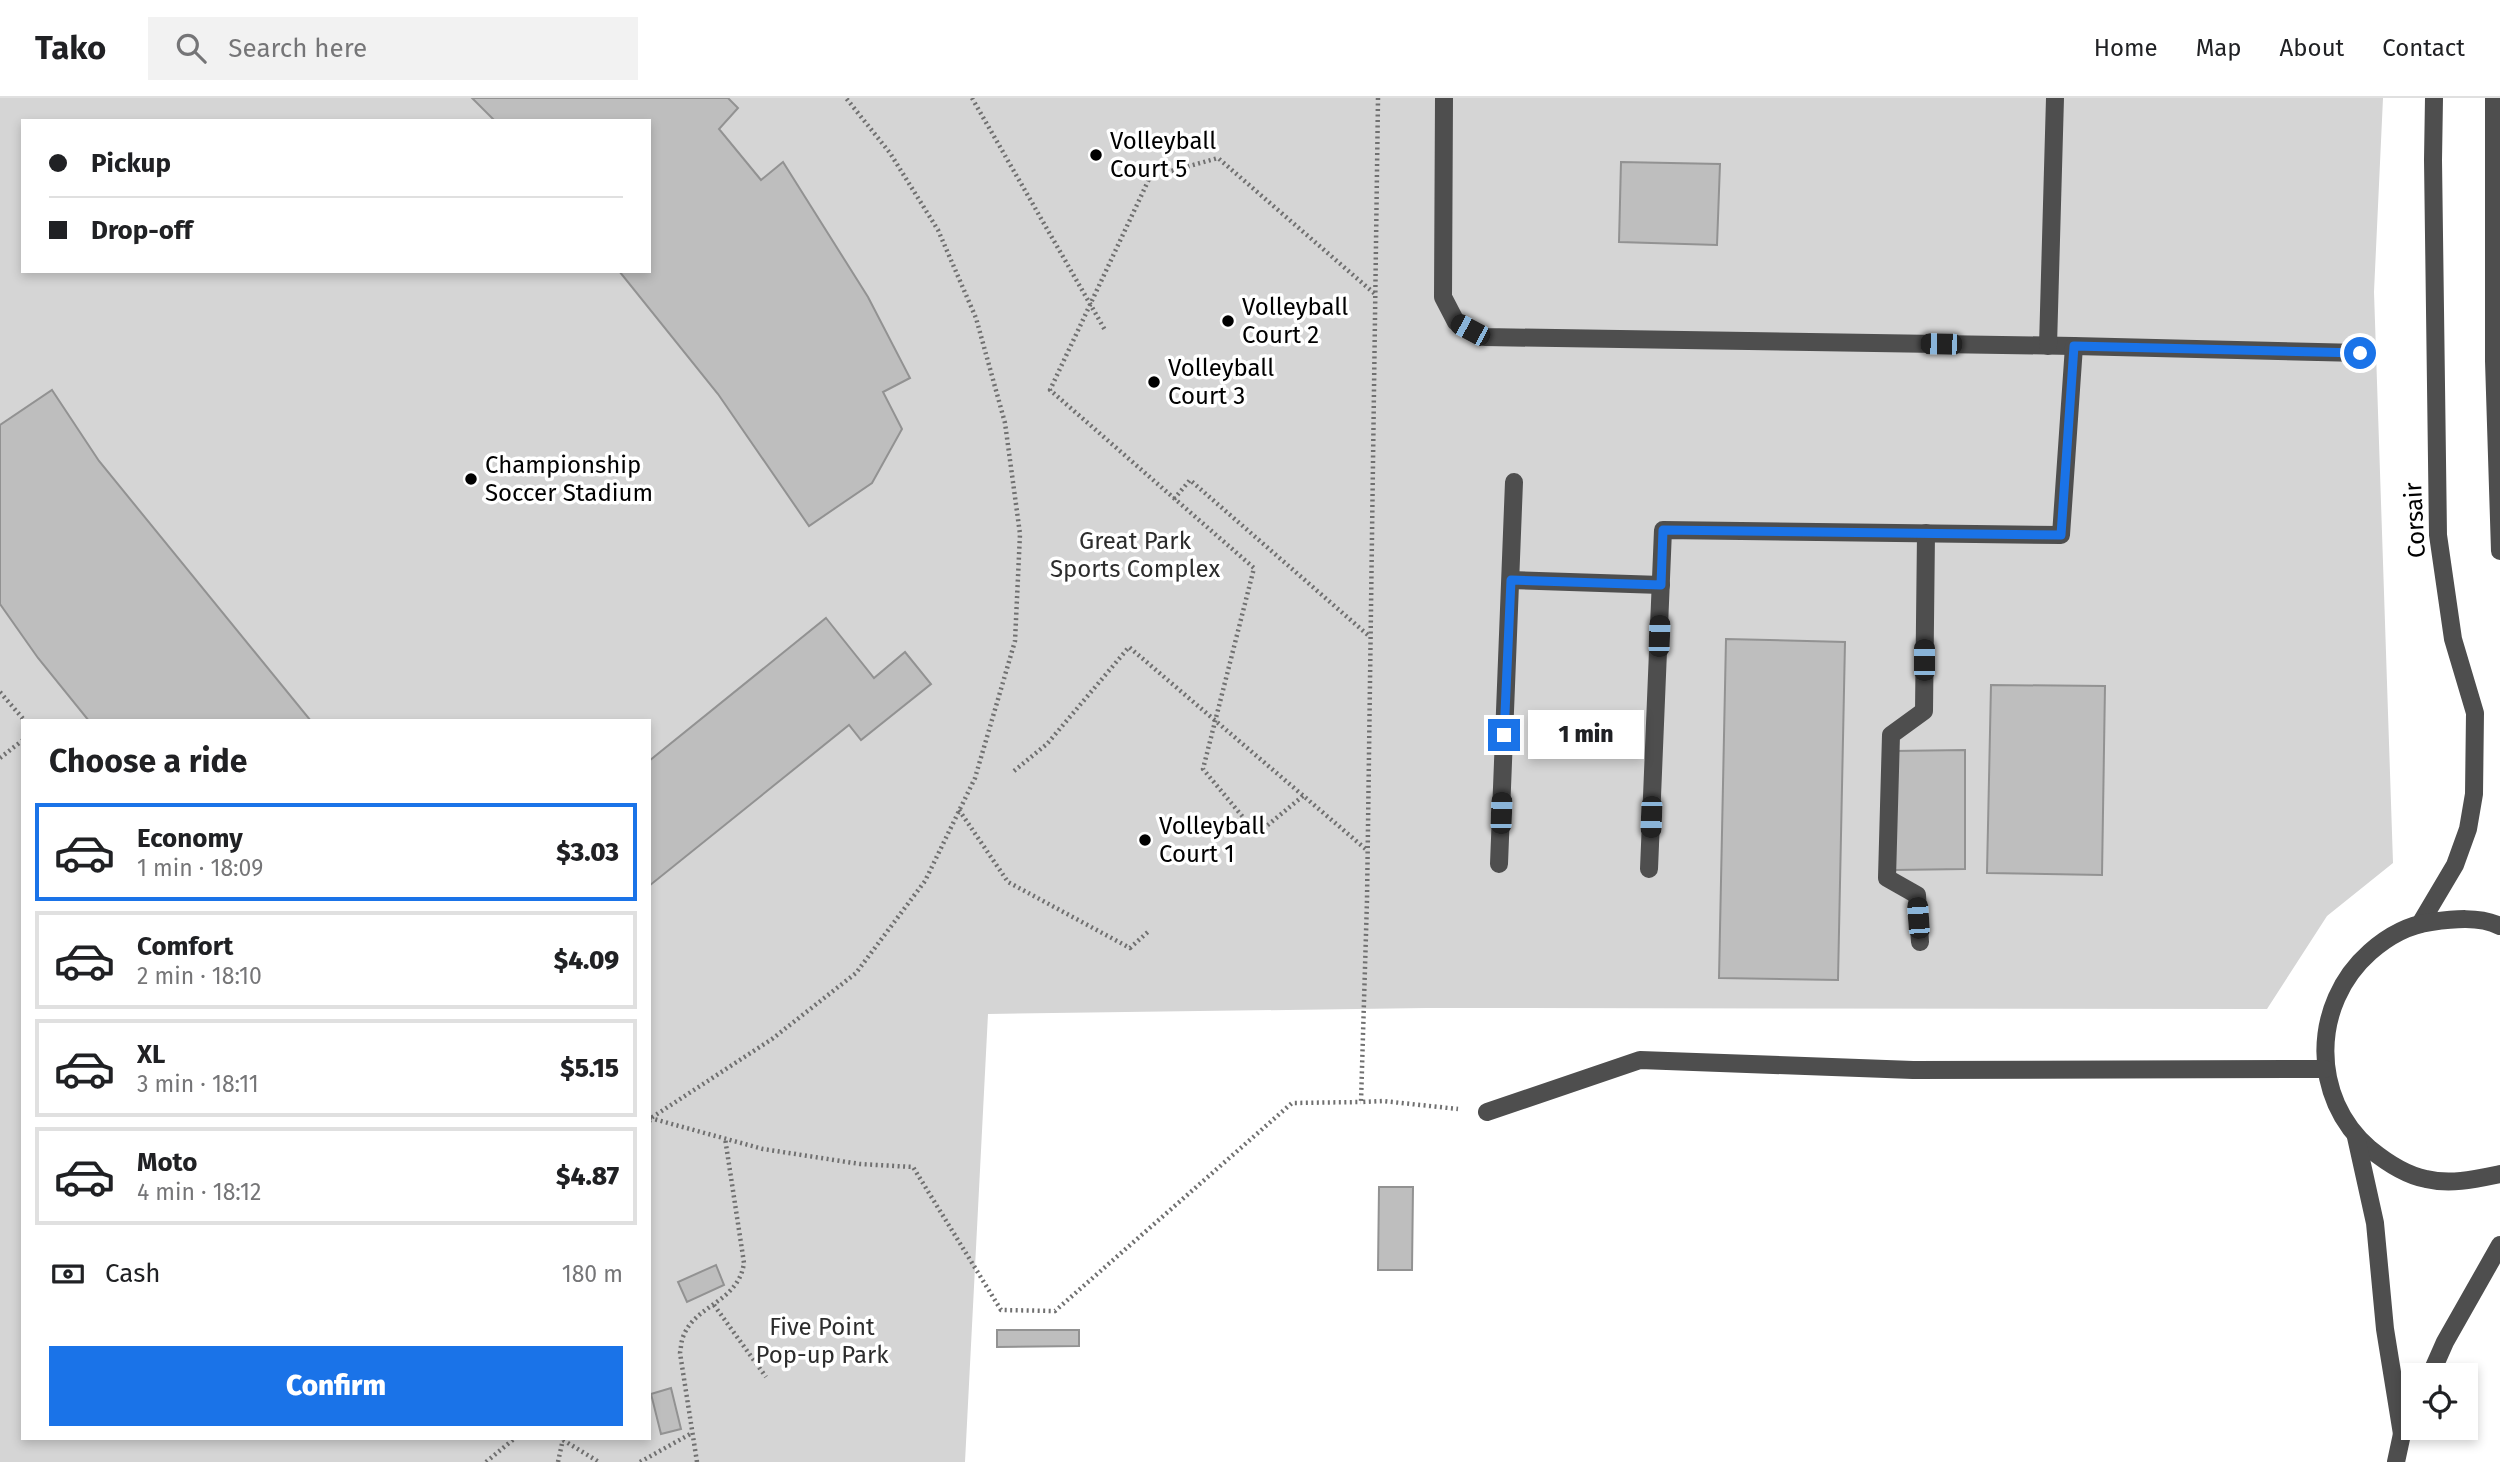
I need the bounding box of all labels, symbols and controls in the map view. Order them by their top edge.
search box [148,17,638,80]
text: Tako [35,28,106,68]
icon: search [172,29,210,67]
text: Search here [228,33,367,64]
text: Home [2094,34,2158,62]
text: Map [2196,34,2242,62]
text: About [2280,34,2344,62]
text: Contact [2382,34,2465,62]
place label: Volleyball Court 5 [1110,127,1216,183]
marker: Volleyball Court 5 [1088,147,1104,163]
text: Pickup [91,148,171,179]
text: Drop-off [91,215,193,246]
place label: Volleyball Court 2 [1242,293,1348,349]
car [1447,311,1494,349]
marker: Volleyball Court 2 [1220,313,1236,329]
car [1920,333,1963,355]
route start [2344,337,2376,369]
place label: Volleyball Court 3 [1168,354,1274,410]
marker: Volleyball Court 3 [1146,374,1162,390]
place label: Championship Soccer Stadium [485,451,653,507]
marker: Championship Soccer Stadium [463,471,479,487]
street label: Corsair [2399,481,2431,559]
park label: Great Park Sports Complex [1050,527,1220,583]
car [1648,615,1671,657]
car [1914,639,1935,681]
callout: 1 min [1528,710,1644,760]
route end [1488,719,1520,751]
text: 1 min [1558,720,1614,748]
text: Choose a ride [49,742,247,780]
car [1490,792,1513,834]
car [1640,796,1663,838]
place label: Volleyball Court 1 [1159,812,1265,868]
icon: car [53,821,116,884]
text: Economy [137,823,243,854]
marker: Volleyball Court 1 [1137,832,1153,848]
text: $3.03 [556,837,619,868]
text: 1 min · 18:09 [137,854,263,882]
car [1907,896,1930,940]
icon: car [53,929,116,992]
text: Comfort [137,931,233,962]
text: $4.09 [554,945,619,976]
text: 2 min · 18:10 [137,962,262,990]
icon: car [53,1037,116,1100]
text: XL [137,1039,165,1070]
text: $5.15 [560,1053,619,1084]
text: 3 min · 18:11 [137,1070,259,1098]
icon: car [53,1145,116,1208]
text: Moto [137,1147,197,1178]
text: $4.87 [556,1161,619,1192]
text: 4 min · 18:12 [137,1178,261,1206]
icon: cash [49,1255,87,1293]
text: Cash [105,1258,161,1289]
text: 180 m [562,1260,623,1288]
park label: Five Point Pop-up Park [756,1313,889,1369]
button: Confirm [49,1346,623,1426]
map controls [2401,1363,2478,1440]
button: locate [2401,1363,2478,1440]

